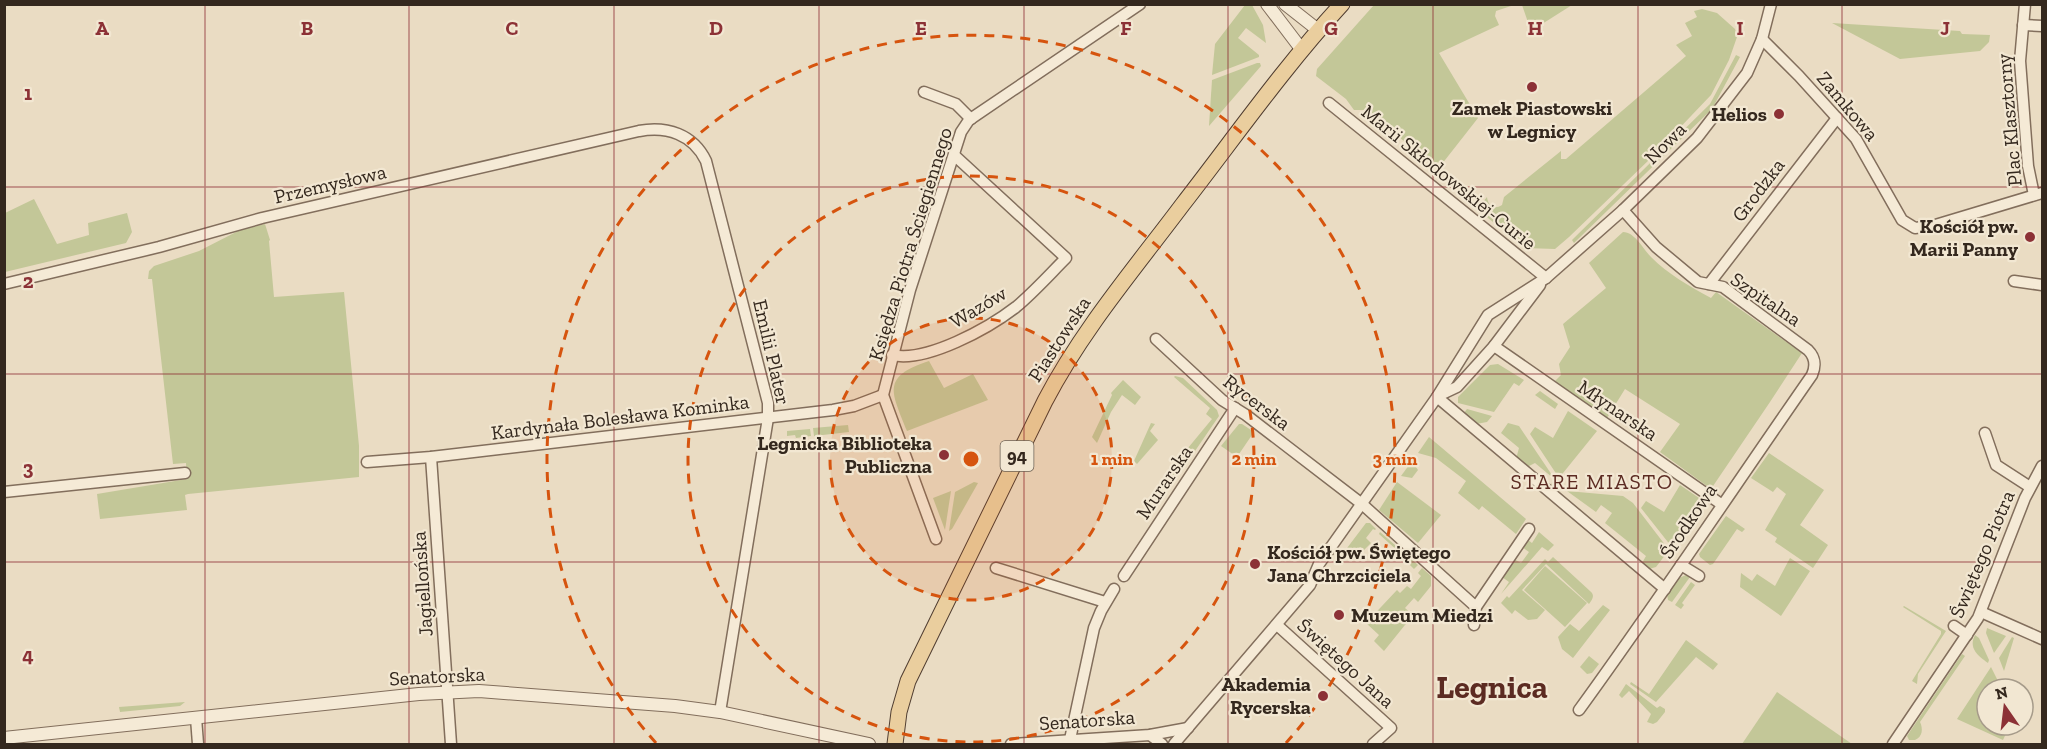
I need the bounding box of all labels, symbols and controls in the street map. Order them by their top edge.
text: A [95,16,109,40]
text: B [301,16,313,40]
text: C [506,16,519,40]
text: D [709,16,723,40]
text: E [915,16,927,40]
text: F [1120,16,1132,40]
text: G [1324,16,1338,40]
text: H [1527,16,1543,40]
text: I [1736,16,1744,40]
text: J [1940,16,1950,40]
street label: Plac Klasztorny [1991,52,2027,187]
street label: Zamkowa [1812,66,1884,146]
marker: Zamek Piastowski w Legnicy [1525,80,1539,94]
text: 1 [24,81,32,105]
place label: Zamek Piastowski w Legnicy [1452,96,1612,143]
street label: Marii Skłodowskiej-Curie [1357,99,1541,255]
place label: Helios [1711,102,1767,126]
marker: Helios [1772,107,1786,121]
street label: Nowa [1639,117,1691,169]
street label: Księdza Piotra Ściegiennego [863,124,957,364]
street label: Grodzka [1727,153,1790,226]
street label: Przemysłowa [271,159,389,209]
place label: Kościół pw. Marii Panny [1910,214,2018,261]
marker: Kościół pw. Marii Panny [2023,230,2037,244]
street label: Szpitalna [1726,267,1806,331]
text: 2 [23,269,34,293]
street label: Wazów [945,280,1011,333]
street label: Piastowska [1023,292,1096,386]
street label: Emilii Plater [748,297,796,407]
street label: Rycerska [1219,369,1296,435]
street label: Młynarska [1573,374,1663,446]
street label: Kardynała Bolesława Kominka [490,389,751,445]
place label: Legnicka Biblioteka Publiczna [757,431,932,478]
street label: Murarska [1131,440,1198,523]
road number: 94 [1000,441,1034,471]
marker: Legnicka Biblioteka Publiczna [937,448,951,462]
text: 1 min [1091,448,1134,470]
text: 2 min [1232,448,1277,470]
text: 3 min [1373,448,1418,470]
centre of rings [961,449,981,469]
text: 3 [23,456,34,480]
district label: STARE MIASTO [1510,469,1674,494]
street label: Środkowa [1654,479,1722,563]
street label: Świętego Piotra [1944,486,2020,621]
street label: Jagiellońska [406,530,438,637]
place label: Kościół pw. Świętego Jana Chrzciciela [1267,540,1451,587]
marker: Kościół pw. Świętego Jana Chrzciciela [1248,557,1262,571]
place label: Muzeum Miedzi [1351,603,1493,627]
marker: Muzeum Miedzi [1332,608,1346,622]
street label: Świętego Jana [1292,613,1400,713]
text: 4 [22,643,34,667]
street label: Senatorska [388,661,486,690]
district label: Legnica [1436,668,1548,706]
place label: Akademia Rycerska [1221,672,1311,719]
north arrow [1975,677,2035,737]
text: N [1993,682,2010,704]
marker: Akademia Rycerska [1316,689,1330,703]
street label: Senatorska [1038,705,1136,735]

